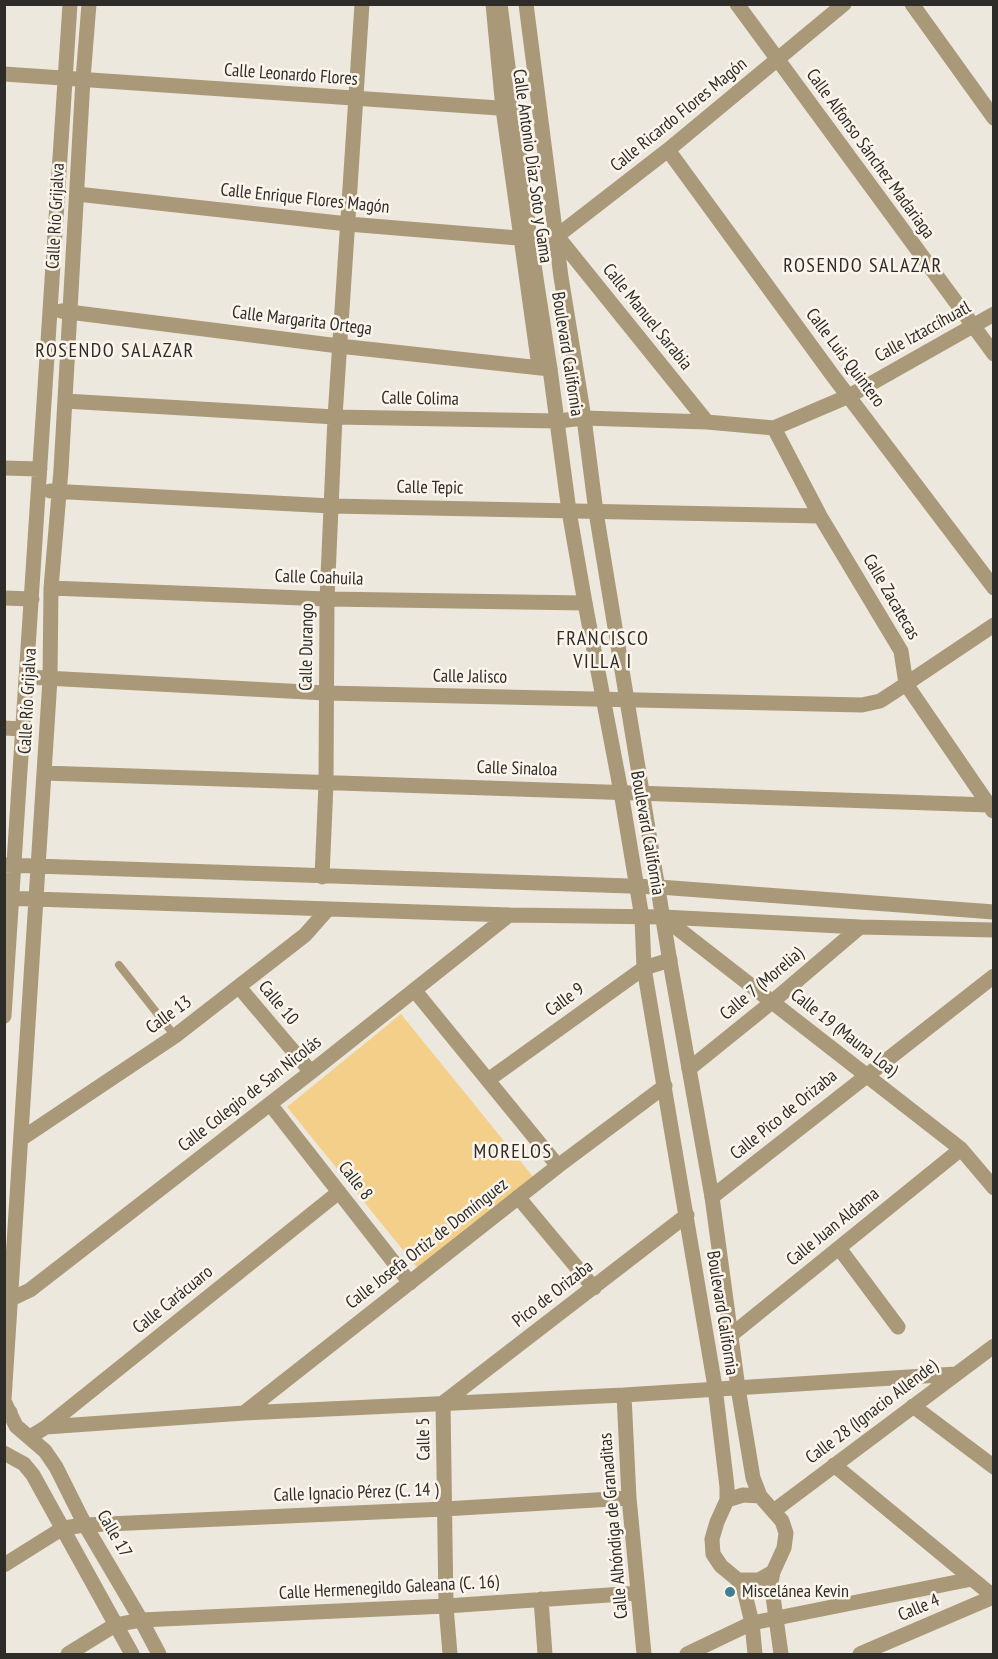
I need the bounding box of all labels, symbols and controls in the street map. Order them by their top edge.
street label: Calle Ricardo Flores Magón [606,53,752,177]
street label: Calle Leonardo Flores [223,60,359,90]
street label: Calle Alfonso Sánchez Madariaga [801,65,939,243]
street label: Calle Antonio Díaz Soto y Gama [508,68,556,264]
street label: Calle Río Grijalva [42,162,70,270]
street label: Calle Enrique Flores Magón [219,179,391,219]
district label: ROSENDO SALAZAR [783,254,943,278]
street label: Calle Manuel Sarabia [598,259,696,375]
street label: Boulevard California [547,290,587,418]
street label: Calle Iztaccíhuatl [871,297,975,367]
street label: Calle Margarita Ortega [231,302,373,340]
street label: Calle Luis Quintero [801,304,889,412]
district label: ROSENDO SALAZAR [35,339,195,363]
street label: Calle Colima [381,388,459,410]
street label: Calle Tepic [397,477,463,499]
street label: Calle Zacatecas [858,550,924,644]
street label: Calle Coahuila [274,566,364,590]
street label: Calle Durango [295,603,319,691]
district label: FRANCISCO VILLA I [556,627,650,674]
street label: Calle Río Grijalva [14,647,42,755]
street label: Calle Jalisco [433,666,507,688]
street label: Calle Sinaloa [476,757,558,781]
street label: Boulevard California [625,769,669,897]
street label: Calle 7 (Morelia) [716,943,808,1025]
street label: Calle 10 [253,977,303,1029]
street label: Calle 9 [541,979,589,1021]
street label: Calle 19 (Mauna Loa) [786,984,902,1082]
street label: Calle 13 [142,991,196,1039]
street label: Calle Colegio de San Nicolás [174,1031,326,1157]
street label: Calle Pico de Orizaba [726,1065,842,1165]
district label: MORELOS [473,1140,553,1164]
street label: Calle 8 [333,1157,377,1205]
street label: Calle Josefa Ortiz de Domínguez [342,1174,512,1314]
street label: Calle Juan Aldama [782,1183,884,1271]
street label: Boulevard California [702,1249,742,1377]
street label: Pico de Orizaba [508,1256,598,1332]
street label: Calle Carácuaro [129,1261,217,1339]
street label: Calle 28 (Ignacio Allende) [802,1355,942,1469]
street label: Calle 5 [413,1417,435,1461]
street label: Calle Alhóndiga de Granaditas [595,1432,633,1620]
street label: Calle Ignacio Pérez (C. 14 ) [273,1479,439,1507]
street label: Calle 17 [92,1506,136,1562]
street label: Calle Hermenegildo Galeana (C. 16) [279,1571,499,1605]
place label: Miscelánea Kevin [742,1581,849,1603]
marker: Miscelánea Kevin [723,1585,737,1599]
street label: Calle 4 [895,1590,943,1626]

